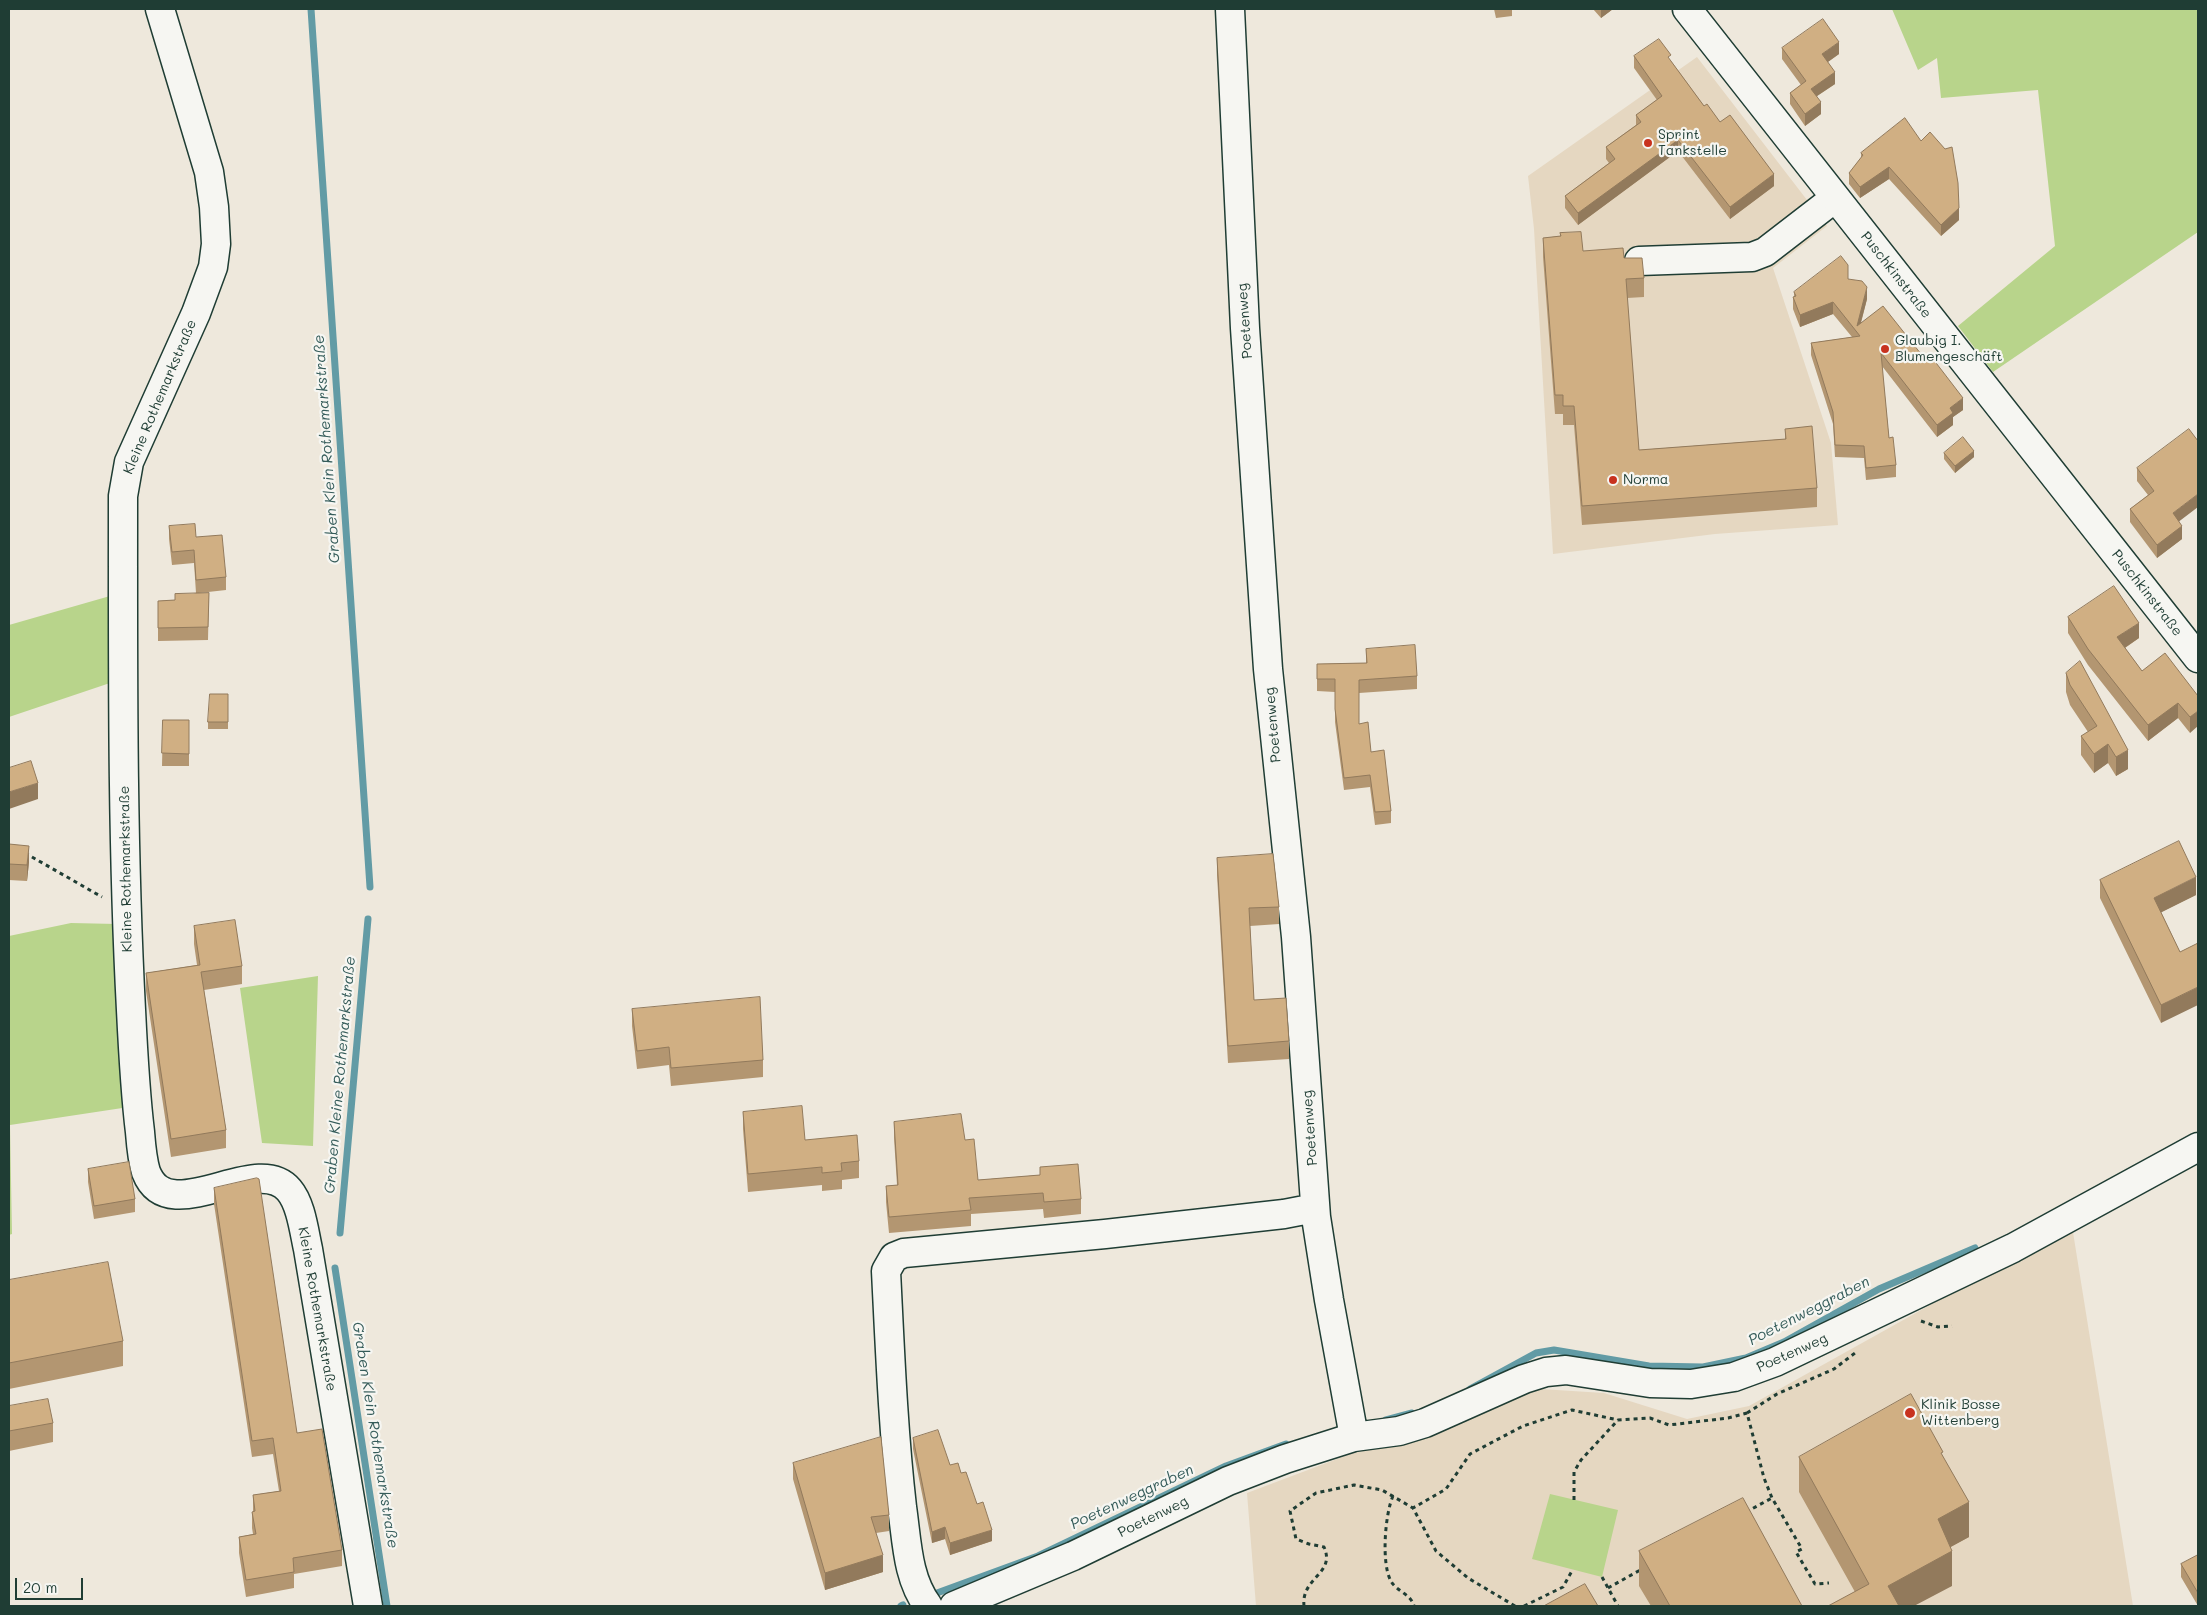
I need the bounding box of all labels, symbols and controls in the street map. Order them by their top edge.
place label: Sprint Tankstelle [1658,127,1727,160]
marker: Sprint Tankstelle [1642,137,1654,149]
street label: Puschkinstraße [1857,229,1935,321]
street label: Poetenweg [1234,283,1256,359]
street label: Kleine Rothemarkstraße [120,317,200,477]
place label: Glaubig I. Blumengeschäft [1895,333,2002,366]
water label: Graben Klein Rothemarkstraße [310,334,344,564]
marker: Glaubig I. Blumengeschäft [1879,343,1891,355]
place label: Norma [1623,472,1669,488]
marker: Norma [1607,474,1619,486]
street label: Puschkinstraße [2108,547,2186,639]
street label: Poetenweg [1261,687,1285,763]
street label: Kleine Rothemarkstraße [116,786,136,952]
water label: Graben Kleine Rothemarkstraße [321,956,359,1194]
street label: Poetenweg [1299,1090,1321,1166]
street label: Kleine Rothemarkstraße [294,1226,340,1392]
water label: Poetenweggraben [1745,1273,1873,1349]
water label: Graben Klein Rothemarkstraße [348,1320,402,1550]
street label: Poetenweg [1754,1330,1830,1376]
place label: Klinik Bosse Wittenberg [1921,1397,2001,1430]
marker: Klinik Bosse Wittenberg [1903,1406,1917,1420]
water label: Poetenweggraben [1068,1461,1196,1533]
street label: Poetenweg [1115,1493,1191,1541]
scale bar [18,1568,85,1600]
text: 20 m [23,1577,57,1597]

